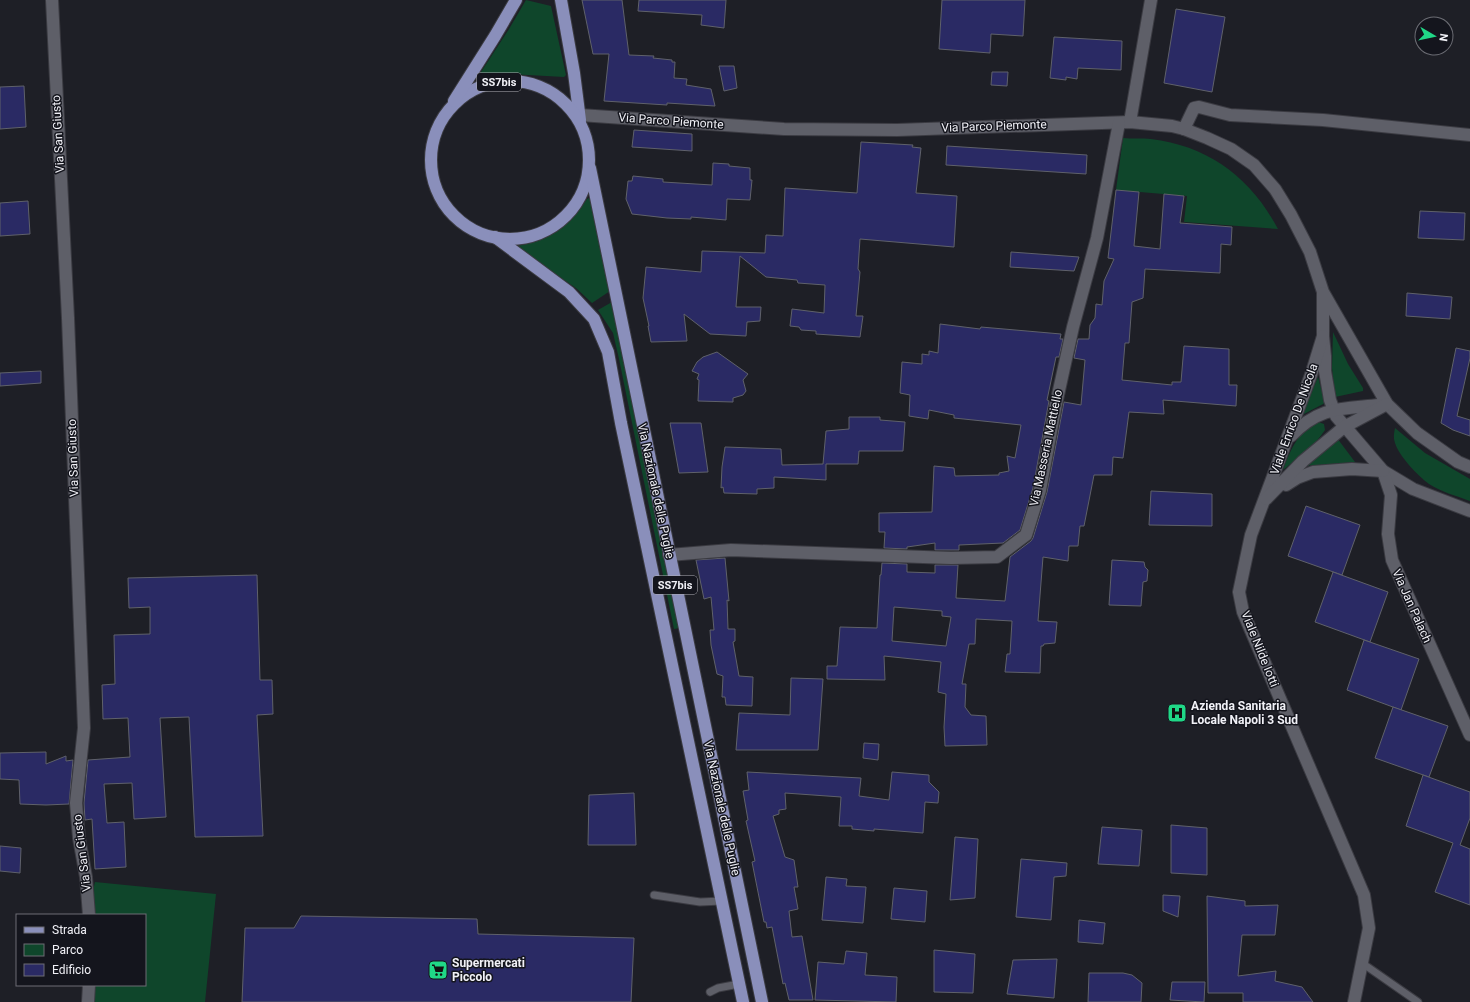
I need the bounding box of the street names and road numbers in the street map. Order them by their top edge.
road number: SS7bis [477,73,521,91]
street label: Via San Giusto [49,95,67,173]
street label: Via Parco Piemonte [618,110,724,132]
street label: Via Parco Piemonte [941,117,1047,135]
street label: Viale Enrico De Nicola [1267,362,1321,476]
street label: Via Masseria Mattiello [1027,388,1065,508]
street label: Via San Giusto [65,419,81,497]
street label: Via Nazionale delle Puglie [635,422,677,560]
street label: Via Jan Palach [1390,567,1434,645]
road number: SS7bis [653,576,697,594]
street label: Viale Nilde Iotti [1238,609,1282,689]
street label: Via Nazionale delle Puglie [701,739,743,877]
street label: Via San Giusto [70,813,94,893]

